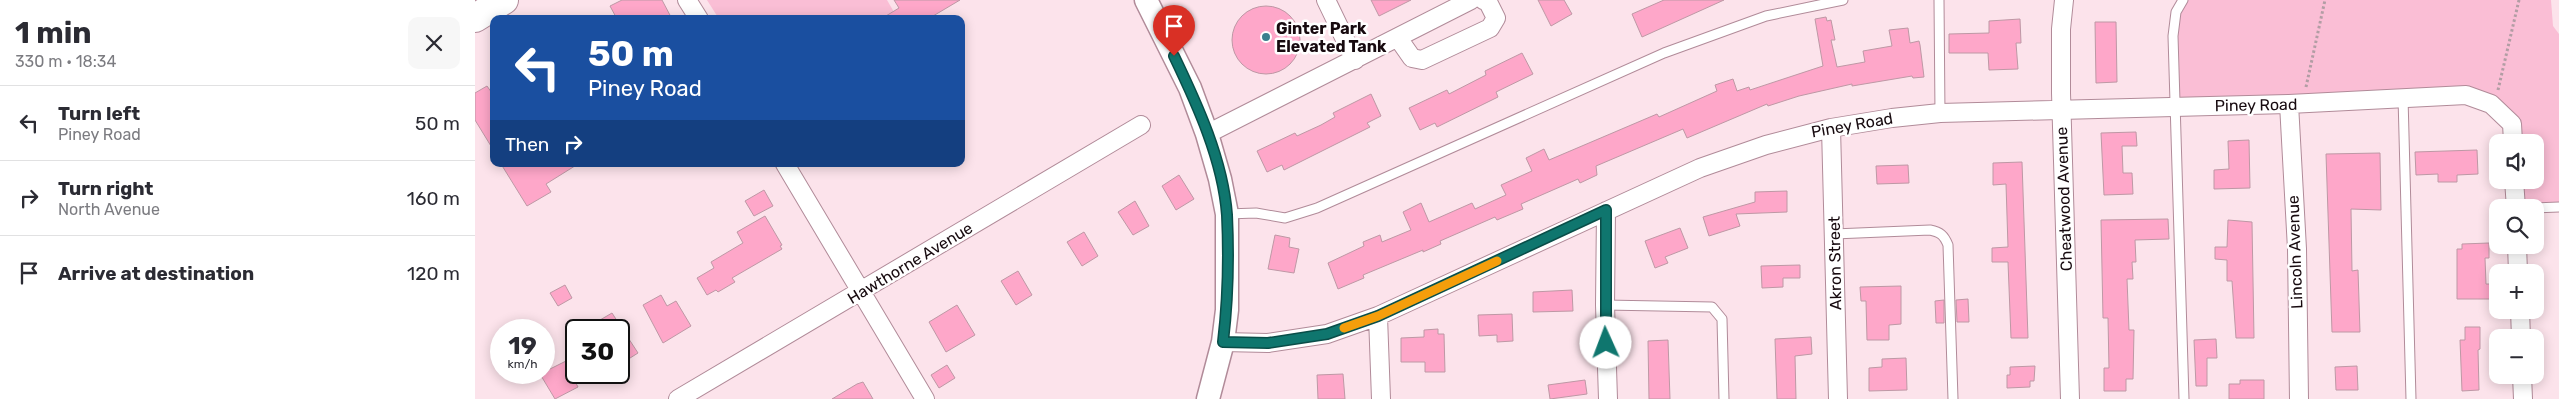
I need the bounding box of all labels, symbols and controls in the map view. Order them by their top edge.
pin [1153,5,1195,56]
icon: arrive [1160,12,1188,40]
text: 1 min [15,15,92,51]
button: close [408,17,460,69]
place label: Ginter Park Elevated Tank [1276,19,1387,56]
marker: Ginter Park Elevated Tank [1260,31,1272,43]
text: 50 m [588,33,674,75]
icon: left [505,35,570,100]
text: 330 m · 18:34 [15,52,116,71]
text: Piney Road [588,75,702,102]
street label: Piney Road [2214,95,2298,115]
text: Turn left [58,102,140,125]
street label: Piney Road [1810,108,1894,142]
icon: left [15,109,43,137]
text: 50 m [415,112,460,135]
text: Piney Road [58,125,141,144]
street label: Cheatwood Avenue [2052,126,2076,271]
icon: right [559,130,587,158]
text: Then [505,133,549,156]
map controls [2489,134,2544,384]
button: sound [2489,134,2544,189]
text: Turn right [58,177,153,200]
icon: right [15,184,43,212]
text: 160 m [407,187,460,210]
street label: Lincoln Avenue [2284,195,2306,309]
button: search [2489,199,2544,254]
text: North Avenue [58,200,160,219]
street label: Akron Street [1825,216,1845,310]
street label: Hawthorne Avenue [844,218,976,308]
icon: arrive [15,259,43,287]
text: Arrive at destination [58,262,254,285]
text: 120 m [407,262,460,285]
button: + [2489,264,2544,319]
position arrow [1579,316,1631,368]
speed limit sign: 30 [565,319,630,384]
button: − [2489,329,2544,384]
text: 19 [508,331,537,360]
text: km/h [508,357,537,371]

